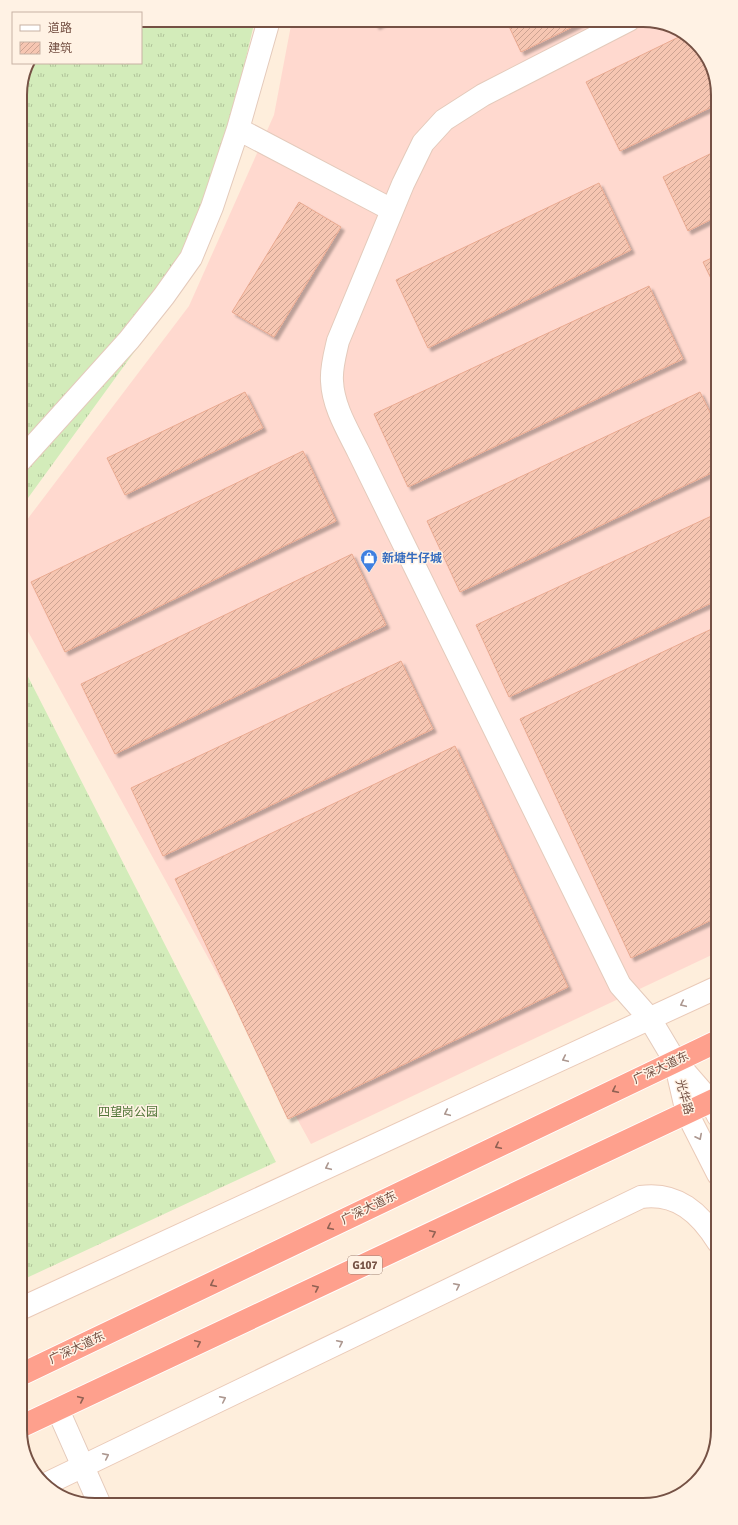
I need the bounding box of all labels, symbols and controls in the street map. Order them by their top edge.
legend [12,12,142,64]
text: 道路 [48,21,72,36]
text: 建筑 [48,41,72,56]
shop icon: 新塘牛仔城 [359,548,379,573]
place label: 新塘牛仔城 [382,551,442,566]
one-way arrow [679,999,687,1007]
street label: 广深大道东 [631,1049,691,1087]
one-way arrow [561,1054,568,1062]
street label: 光华路 [672,1078,696,1116]
one-way arrow [612,1085,619,1093]
park label: 四望岗公园 [98,1105,158,1120]
one-way arrow [443,1108,451,1116]
one-way arrow [695,1133,702,1141]
one-way arrow [494,1141,502,1149]
one-way arrow [325,1162,333,1170]
street label: 广深大道东 [339,1188,399,1228]
one-way arrow [327,1222,335,1230]
one-way arrow [429,1230,437,1238]
road number: G107 [348,1256,382,1274]
one-way arrow [210,1279,217,1287]
one-way arrow [453,1283,461,1291]
one-way arrow [311,1285,319,1293]
street label: 广深大道东 [47,1329,107,1367]
one-way arrow [195,1340,202,1348]
one-way arrow [336,1340,344,1347]
one-way arrow [76,1396,84,1404]
one-way arrow [219,1396,227,1404]
one-way arrow [102,1453,109,1461]

